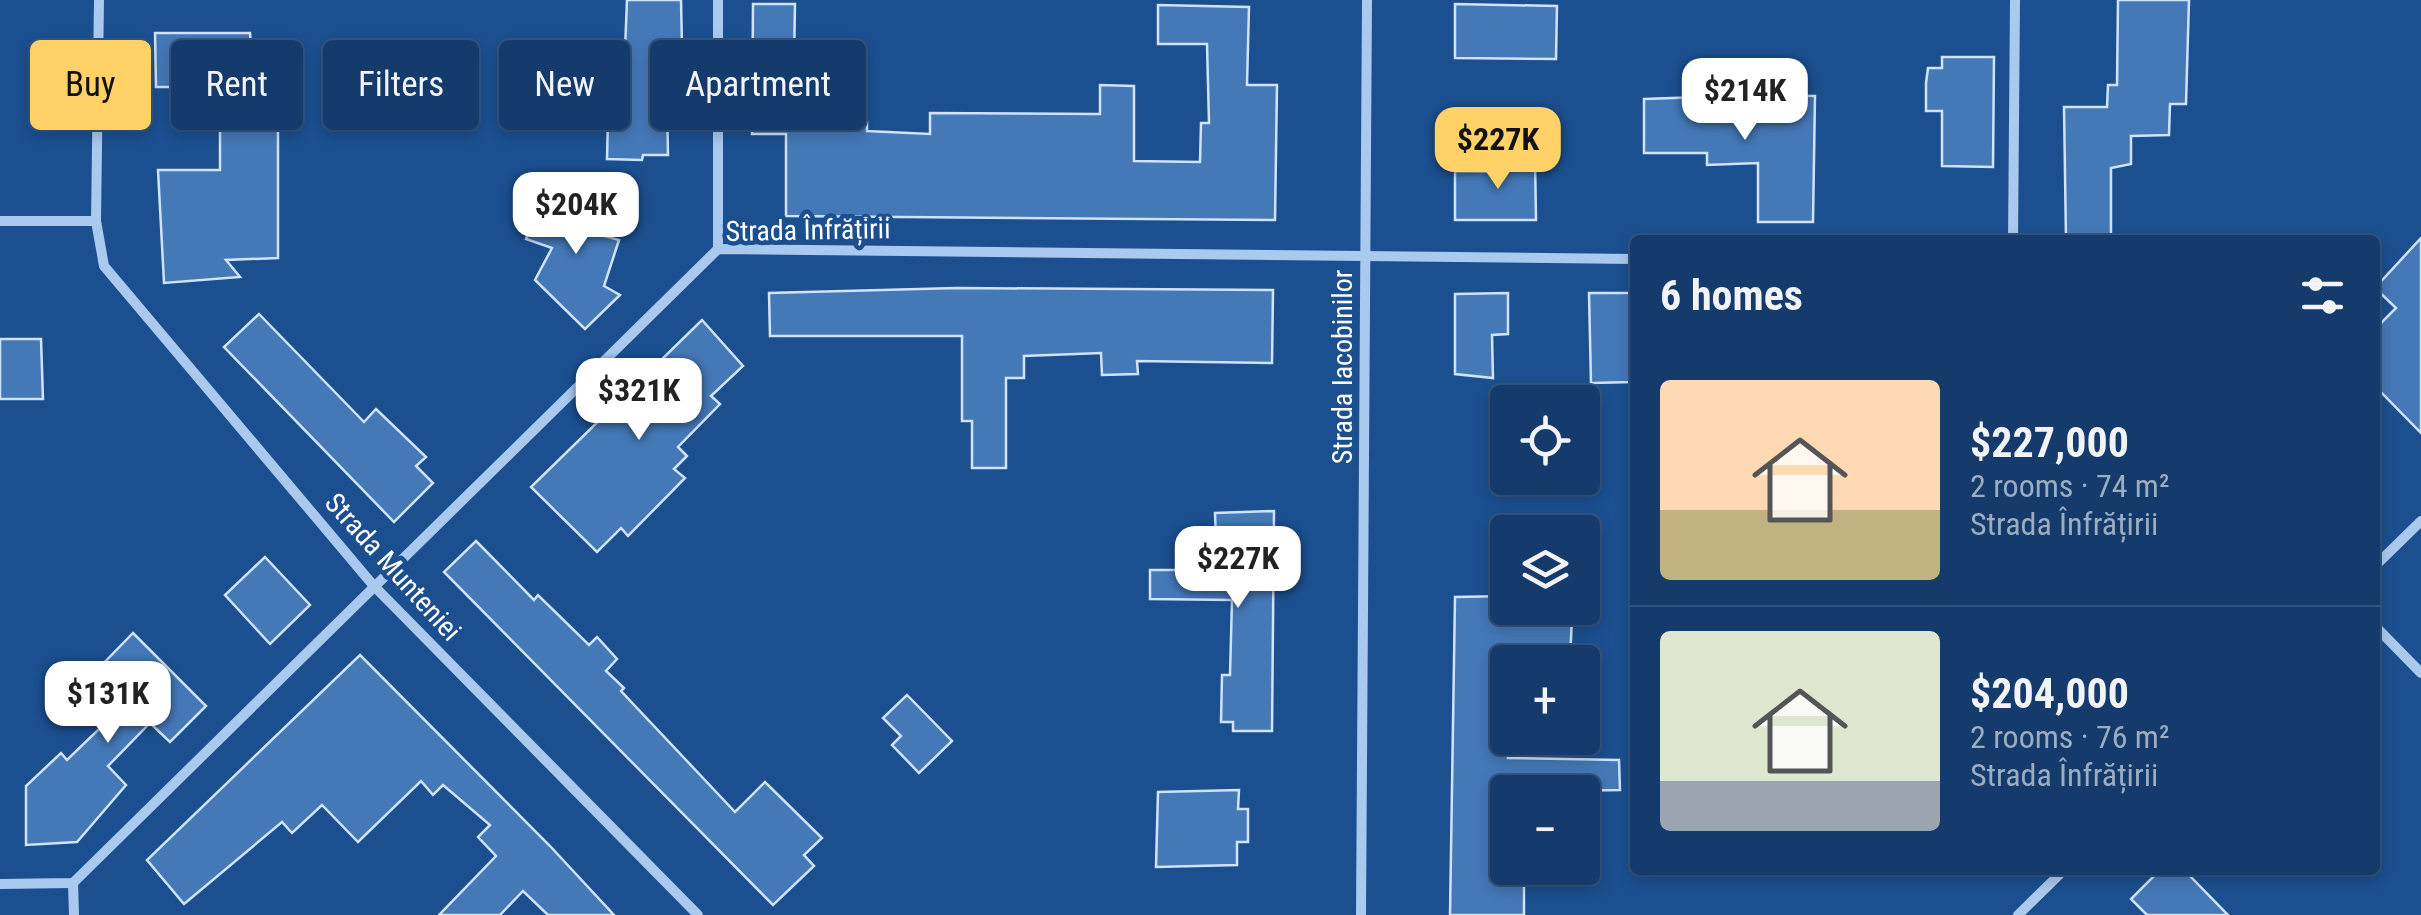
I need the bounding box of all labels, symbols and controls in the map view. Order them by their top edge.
chip: Buy [30,40,151,130]
chip: Rent [171,40,303,130]
chip: Filters [323,40,479,130]
chip: New [499,40,630,130]
chip: Apartment [650,40,866,130]
pin: $214K [1675,58,1815,143]
text: $214K [1704,71,1786,109]
pin: $227K [1428,107,1568,192]
text: $227K [1457,120,1539,158]
pin: $204K [506,172,646,257]
text: $204K [535,185,617,223]
street label: Strada Înfrățirii [725,212,891,248]
icon: filters [2295,268,2350,323]
street label: Strada Iacobinilor [1326,270,1359,464]
text: 6 homes [1660,271,1803,320]
pin: $321K [569,358,709,443]
text: $321K [598,371,680,409]
map controls [1490,385,1600,885]
button: locate [1490,385,1600,495]
text: $227,000 [1970,418,2129,467]
icon: home [1740,420,1860,540]
text: 2 rooms · 74 m² [1970,467,2169,505]
street label: Strada Munteniei [318,486,468,648]
text: Strada Înfrățirii [1970,505,2158,543]
button: layers [1490,515,1600,625]
pin: $227K [1168,526,1308,611]
text: $227K [1197,539,1279,577]
button: + [1490,645,1600,755]
pin: $131K [38,661,178,746]
text: $204,000 [1970,669,2129,718]
icon: home [1740,671,1860,791]
text: $131K [67,674,149,712]
text: 2 rooms · 76 m² [1970,718,2169,756]
text: Strada Înfrățirii [1970,756,2158,794]
button: − [1490,775,1600,885]

